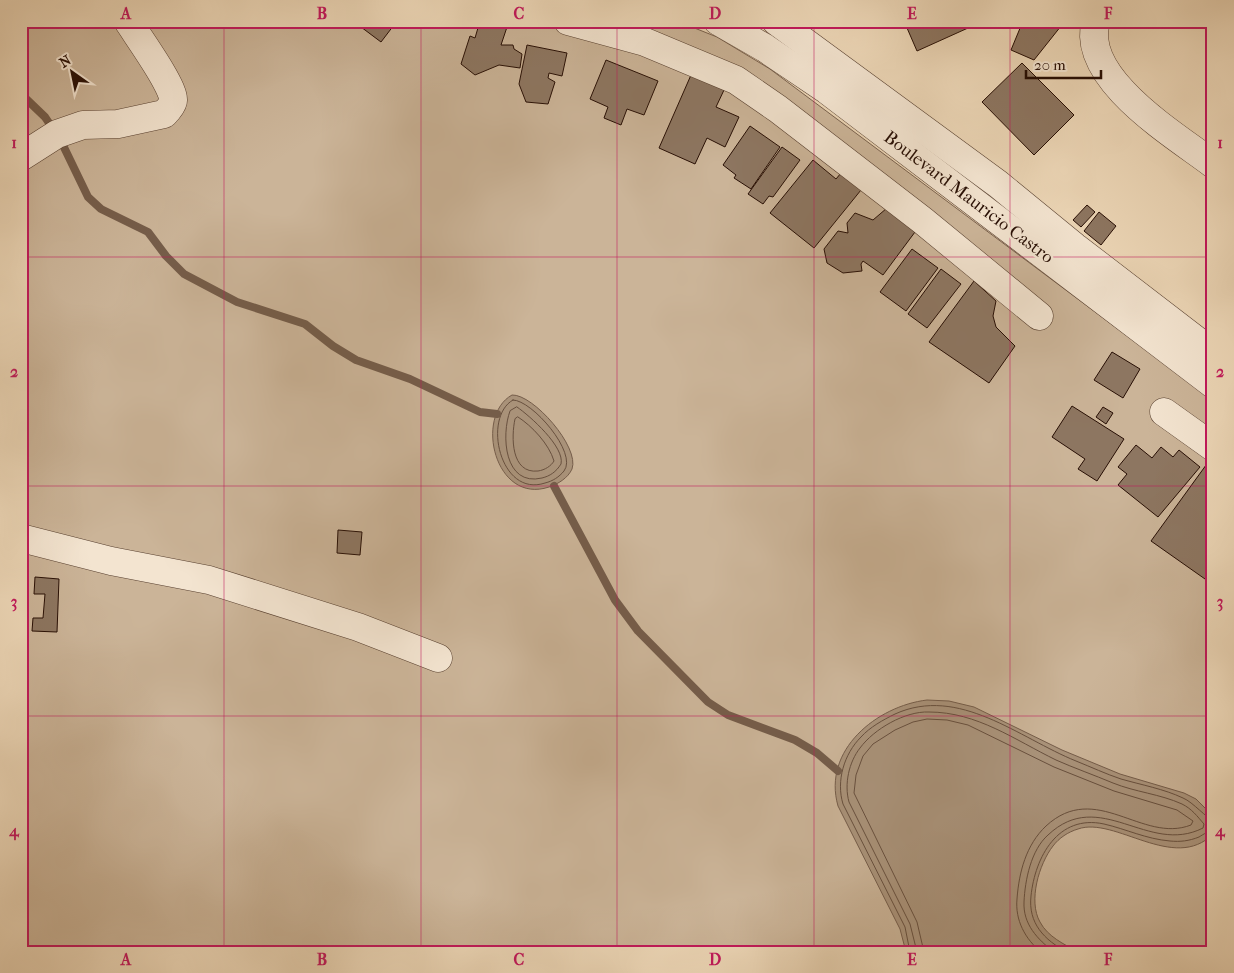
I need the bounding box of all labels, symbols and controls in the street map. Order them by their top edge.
text: A [120,4,132,23]
text: B [317,4,327,23]
text: C [514,4,525,23]
text: D [709,4,721,23]
text: E [907,4,917,23]
text: F [1103,4,1113,23]
north arrow [48,48,98,98]
scale bar [1026,48,1102,80]
text: N [56,51,75,72]
text: 20 m [1034,56,1066,74]
street label: Boulevard Mauricio Castro [880,127,1058,268]
text: 1 [11,133,17,152]
text: 1 [1217,133,1223,152]
text: 2 [10,362,18,381]
text: 2 [1216,362,1224,381]
text: 3 [11,592,17,612]
text: 3 [1217,592,1223,612]
text: 4 [8,821,20,841]
text: 4 [1214,821,1226,841]
text: A [120,950,132,969]
text: B [317,950,327,969]
text: C [514,950,525,969]
text: D [709,950,721,969]
text: E [907,950,917,969]
text: F [1103,950,1113,969]

